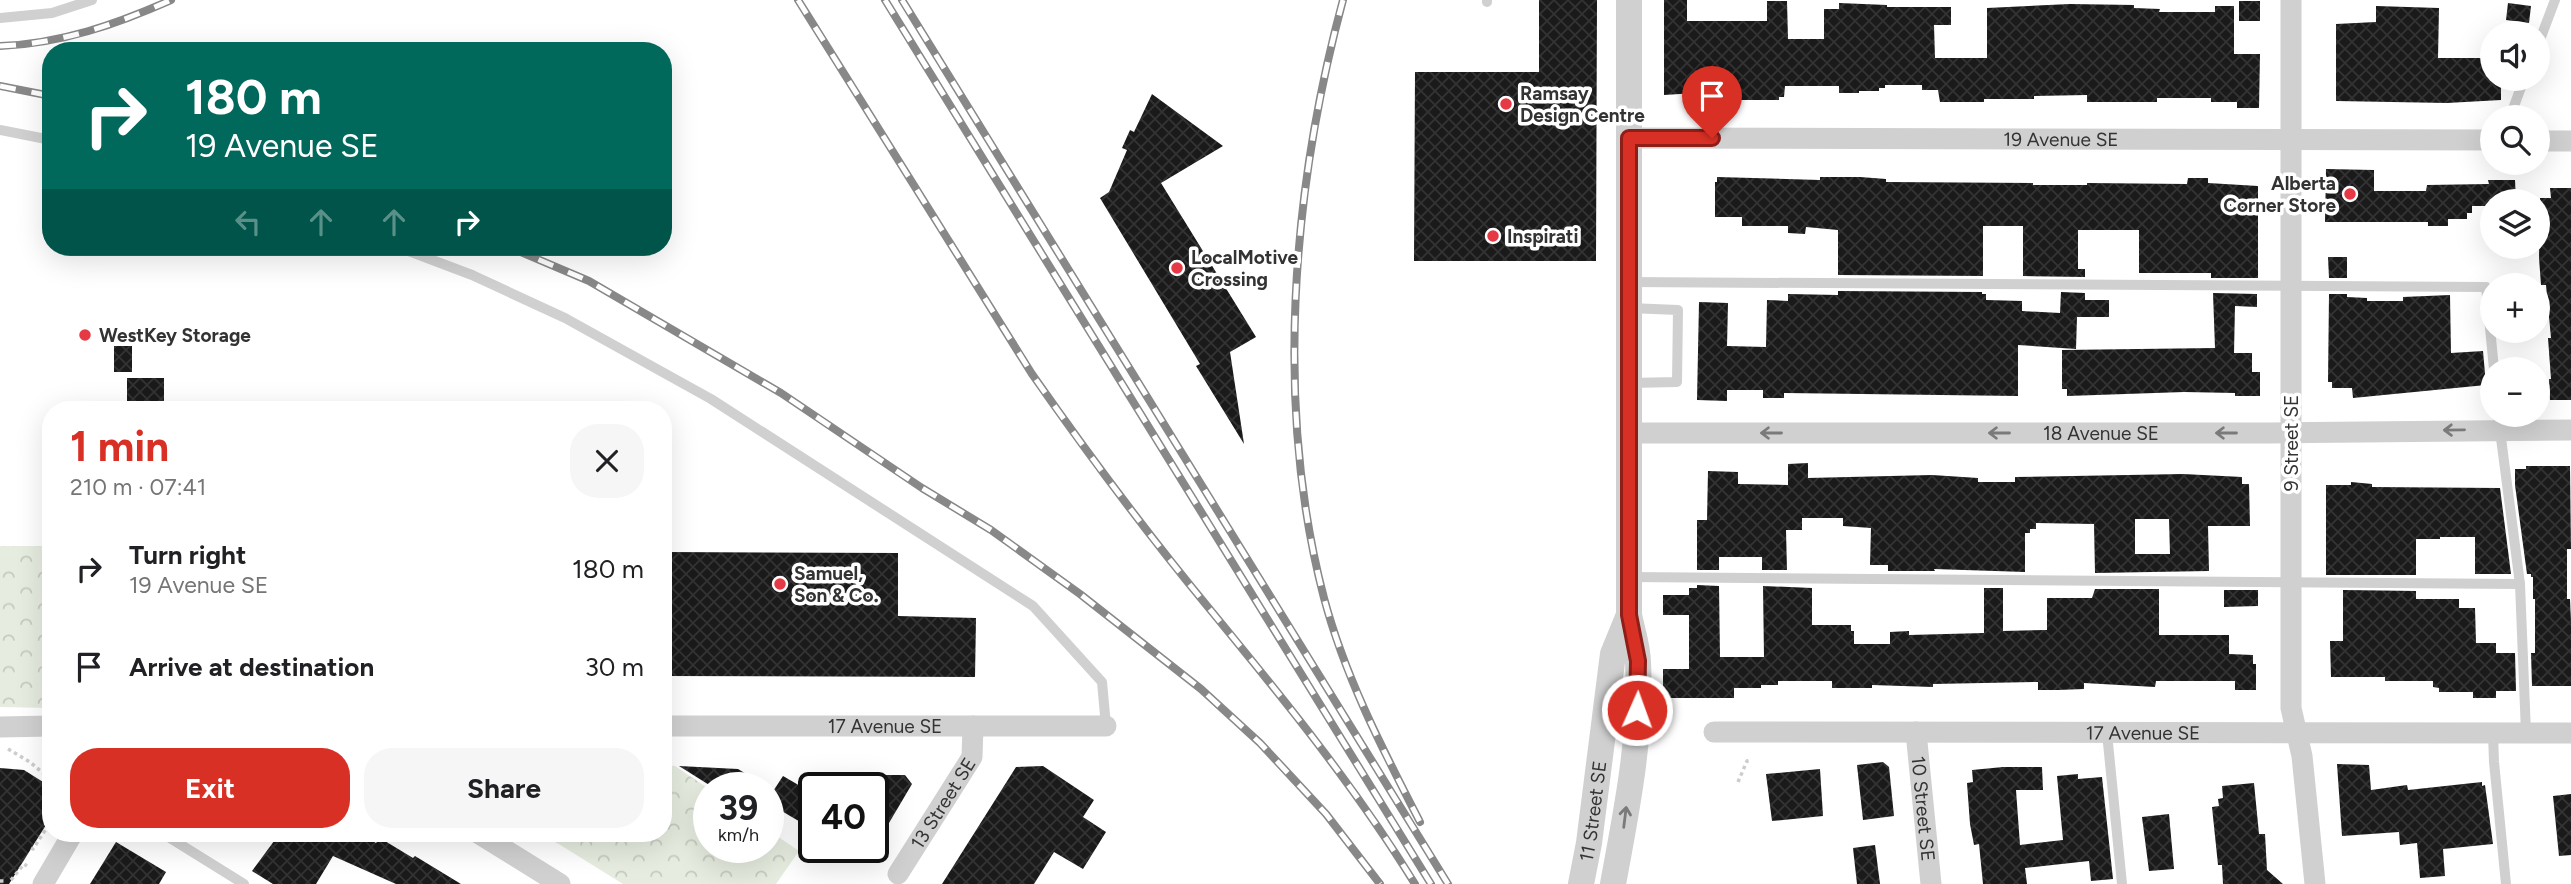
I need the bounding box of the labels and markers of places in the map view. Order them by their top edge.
pin [1682,66,1742,138]
place label: Ramsay Design Centre [1520,82,1645,127]
marker: Ramsay Design Centre [1498,96,1514,112]
place label: Alberta Corner Store [2223,172,2336,217]
marker: Alberta Corner Store [2342,186,2358,202]
place label: Inspirati [1507,225,1578,248]
marker: Inspirati [1485,228,1501,244]
place label: LocalMotive Crossing [1191,246,1299,291]
marker: LocalMotive Crossing [1169,260,1185,276]
place label: WestKey Storage [99,324,251,347]
marker: WestKey Storage [77,327,93,343]
place label: Samuel, Son & Co. [794,562,878,607]
marker: Samuel, Son & Co. [772,576,788,592]

